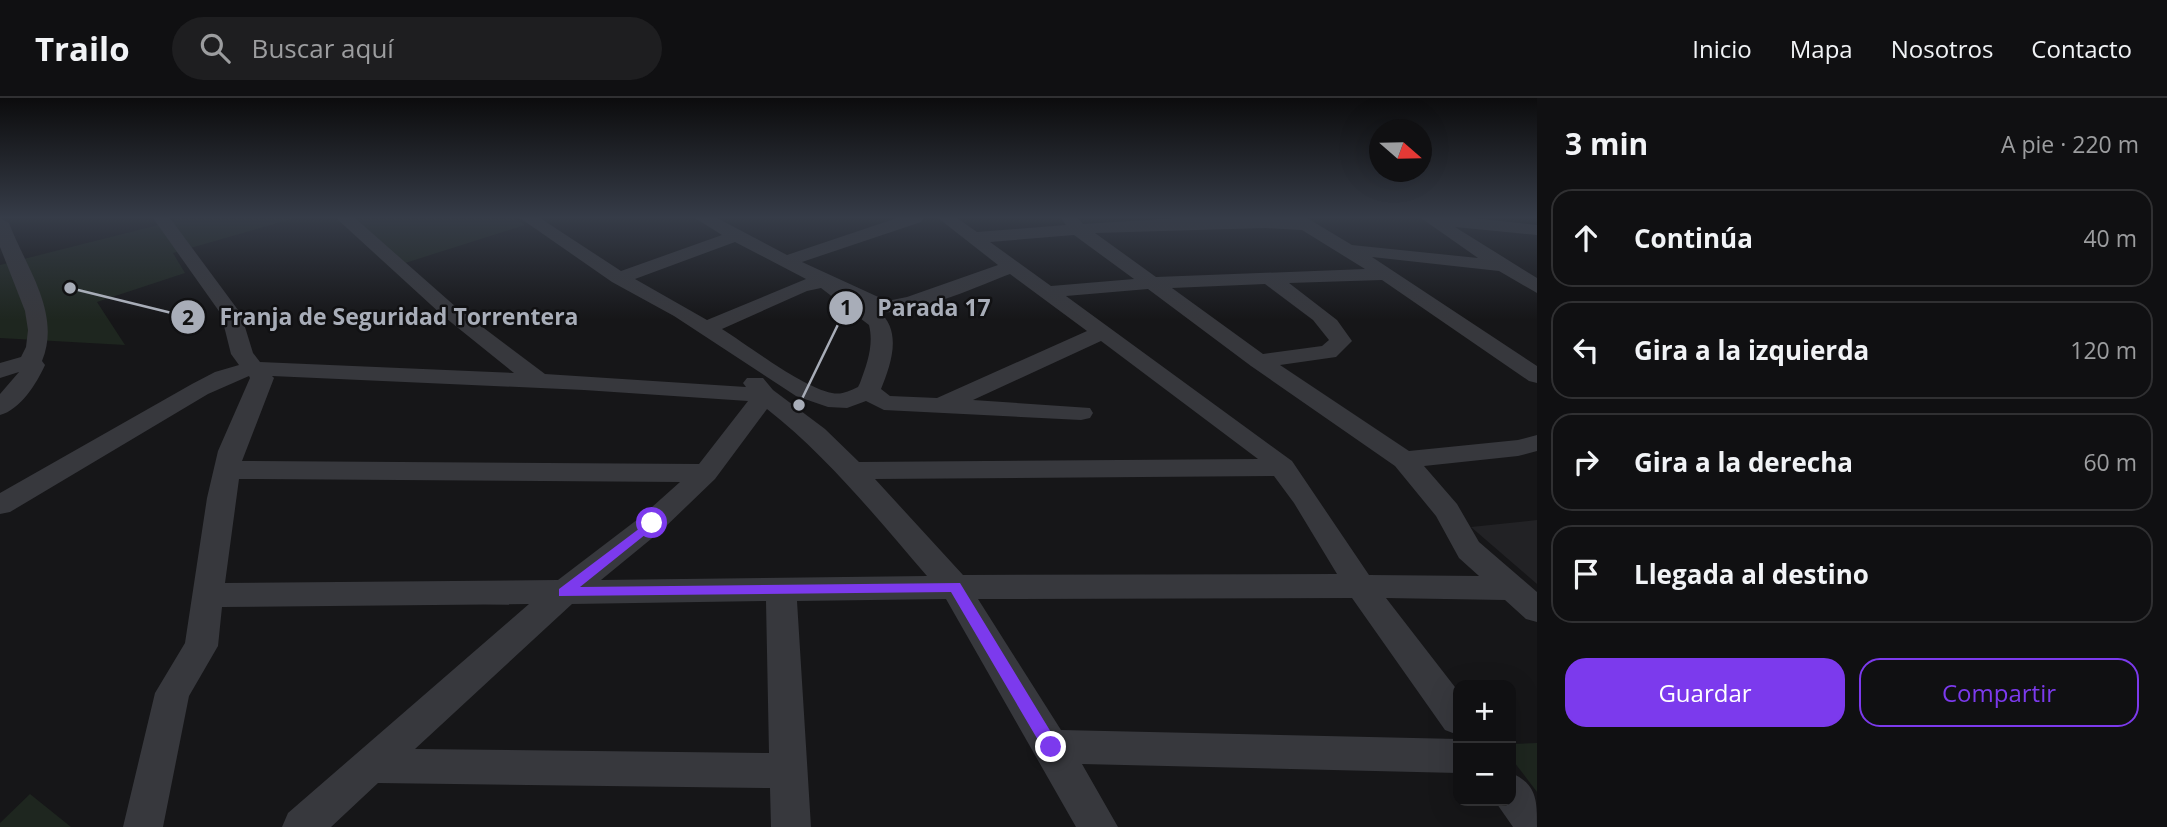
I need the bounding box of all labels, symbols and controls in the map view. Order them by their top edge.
search box [172,17,662,80]
text: Trailo [35,26,130,71]
icon: search [196,29,234,67]
text: Buscar aquí [252,30,394,66]
text: Inicio [1692,32,1752,65]
text: Mapa [1790,32,1853,65]
text: Nosotros [1891,32,1993,65]
text: Contacto [2031,32,2132,65]
north arrow [1369,119,1432,182]
text: 3 min [1565,123,1648,164]
text: A pie · 220 m [2001,128,2139,160]
icon: ahead [1567,219,1605,257]
text: Continúa [1634,220,1753,256]
text: 40 m [2083,222,2137,254]
callout: Parada 17 [828,286,1005,330]
text: Parada 17 [877,291,991,323]
text: 1 [840,293,852,321]
callout: Franja de Seguridad Torrentera [171,295,593,339]
text: Franja de Seguridad Torrentera [220,300,578,332]
text: 2 [182,303,194,331]
icon: left [1567,331,1605,369]
text: Gira a la izquierda [1634,332,1869,368]
text: 120 m [2070,334,2137,366]
icon: right [1567,443,1605,481]
text: Gira a la derecha [1634,444,1853,480]
text: 60 m [2083,446,2137,478]
route start [636,507,667,538]
icon: arrive [1567,555,1605,593]
text: Llegada al destino [1634,556,1869,592]
button: Guardar [1565,658,1845,727]
button: Compartir [1859,658,2139,727]
map controls [1453,680,1516,806]
button: + [1453,680,1516,743]
route end [1035,731,1066,762]
button: − [1453,743,1516,806]

